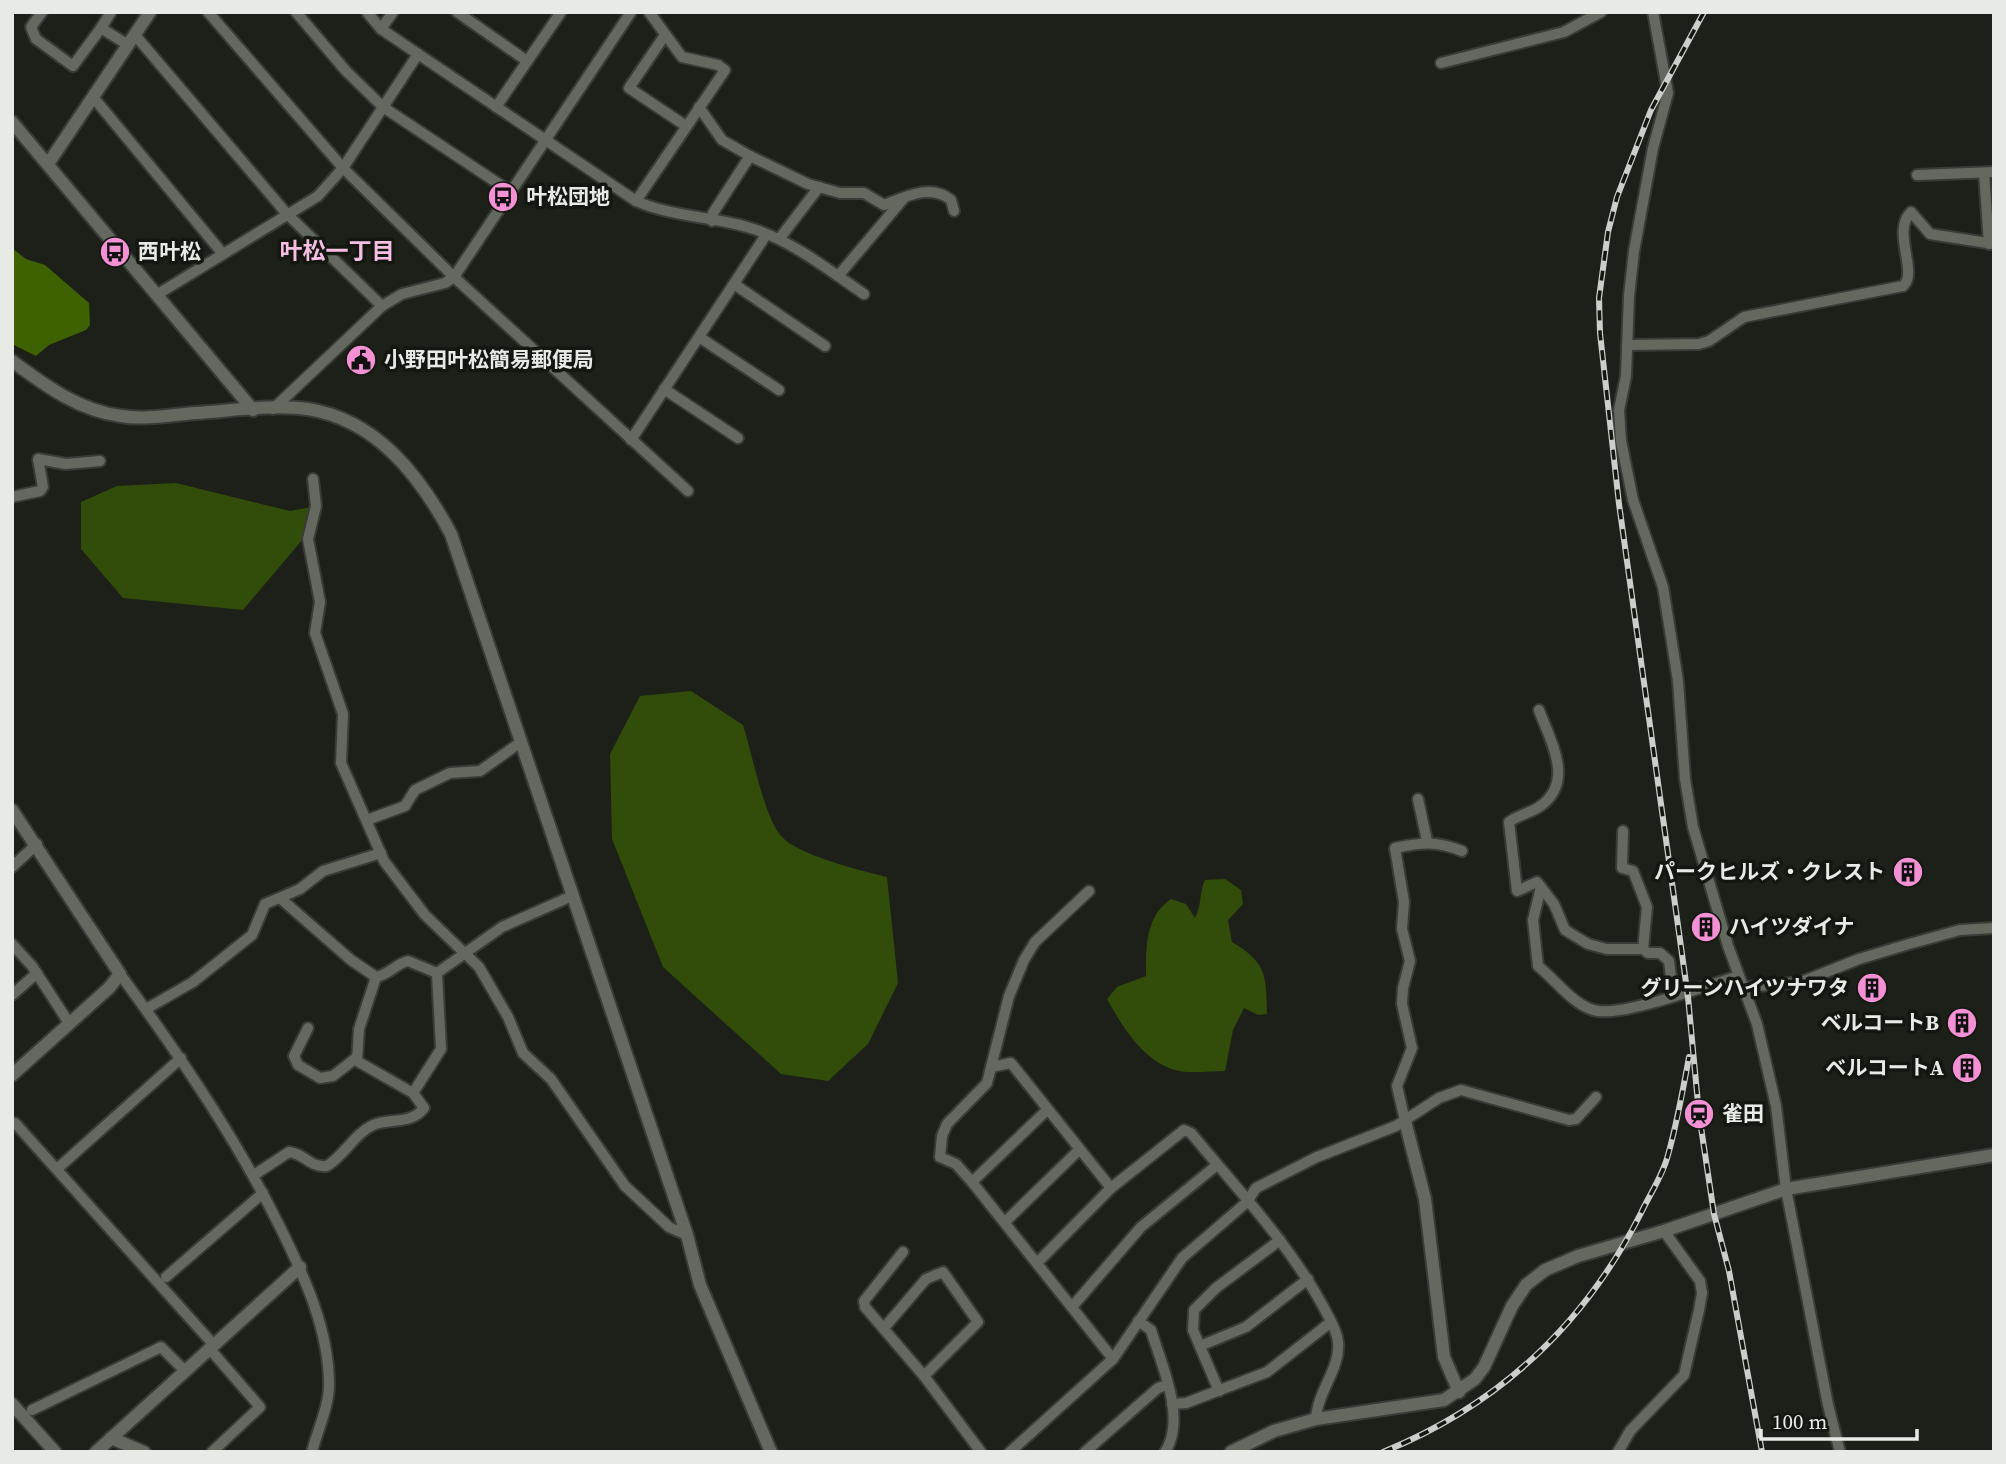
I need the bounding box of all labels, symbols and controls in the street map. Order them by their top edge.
bus stop icon: 叶松団地 [486,180,520,214]
place label: 叶松団地 [526,182,610,211]
bus stop icon: 西叶松 [98,235,132,269]
district label: 叶松一丁目 [280,235,395,267]
place label: 西叶松 [138,237,201,266]
public building icon: 小野田叶松簡易郵便局 [344,343,378,377]
place label: 小野田叶松簡易郵便局 [384,345,594,374]
building icon: パークヒルズ・クレスト [1891,855,1925,889]
place label: パークヒルズ・クレスト [1654,857,1885,886]
building icon: ハイツダイナ [1689,910,1723,944]
place label: ハイツダイナ [1729,912,1854,941]
building icon: グリーンハイツナワタ [1855,971,1889,1005]
place label: グリーンハイツナワタ [1640,973,1849,1002]
building icon: ベルコートB [1945,1006,1979,1040]
place label: ベルコートB [1821,1008,1939,1037]
building icon: ベルコートA [1950,1051,1984,1085]
place label: ベルコートA [1825,1053,1944,1082]
station icon: 雀田 [1682,1097,1716,1131]
place label: 雀田 [1722,1099,1764,1128]
scale bar [1761,1398,1917,1442]
text: 100 m [1772,1407,1827,1436]

